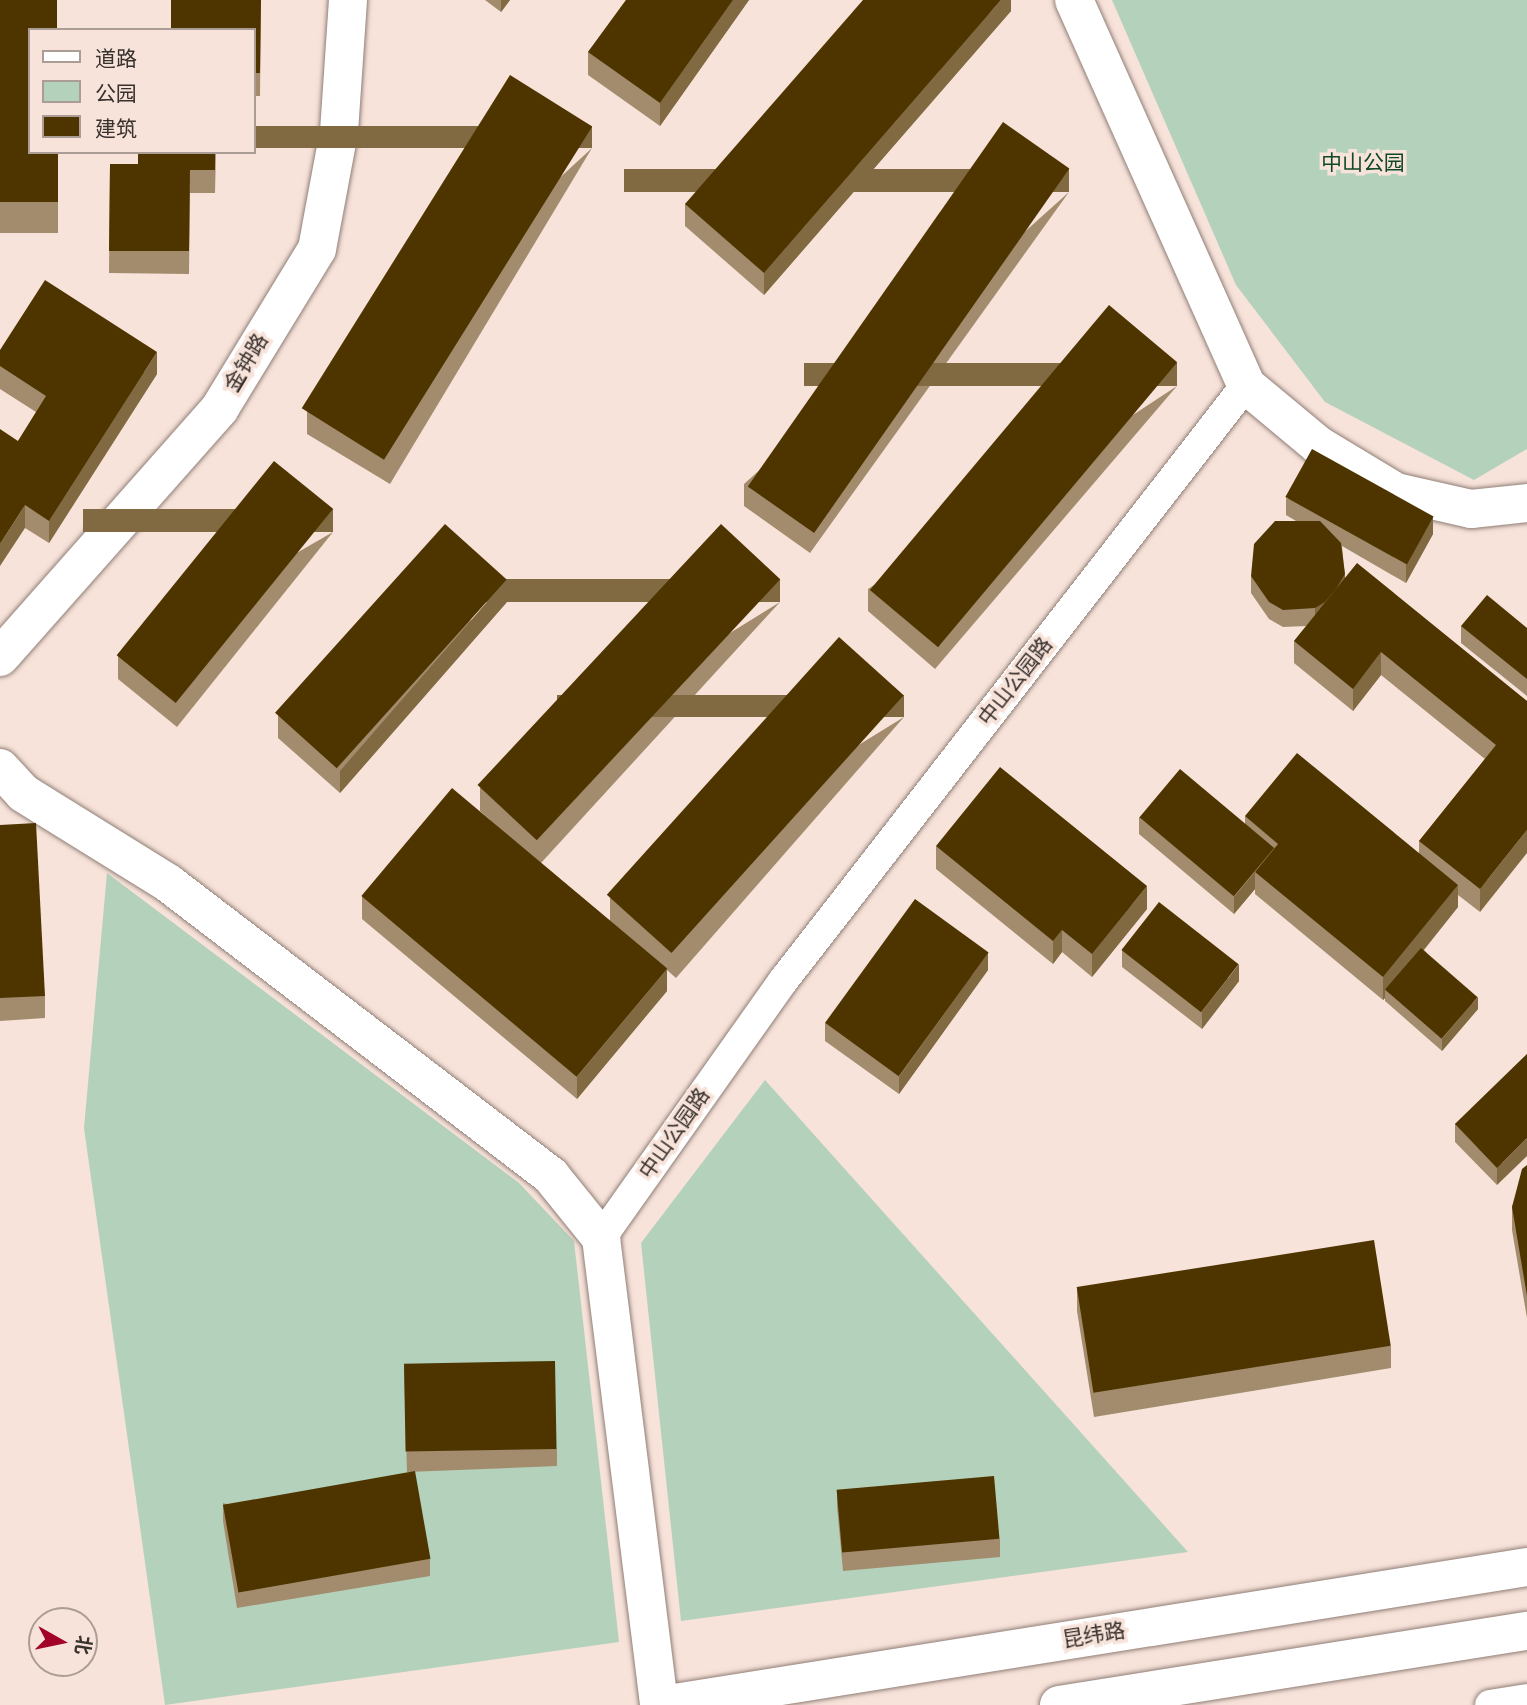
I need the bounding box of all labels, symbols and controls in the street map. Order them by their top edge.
legend [28,28,256,154]
text: 道路 [95,47,137,72]
text: 公园 [95,82,137,107]
text: 建筑 [95,117,137,142]
park label: 中山公园 [1321,151,1405,177]
street label: 金钟路 [220,330,274,396]
street label: 中山公园路 [974,633,1058,731]
street label: 中山公园路 [635,1084,715,1184]
north arrow [28,1607,98,1677]
street label: 昆纬路 [1061,1619,1127,1653]
text: 北 [69,1634,95,1656]

